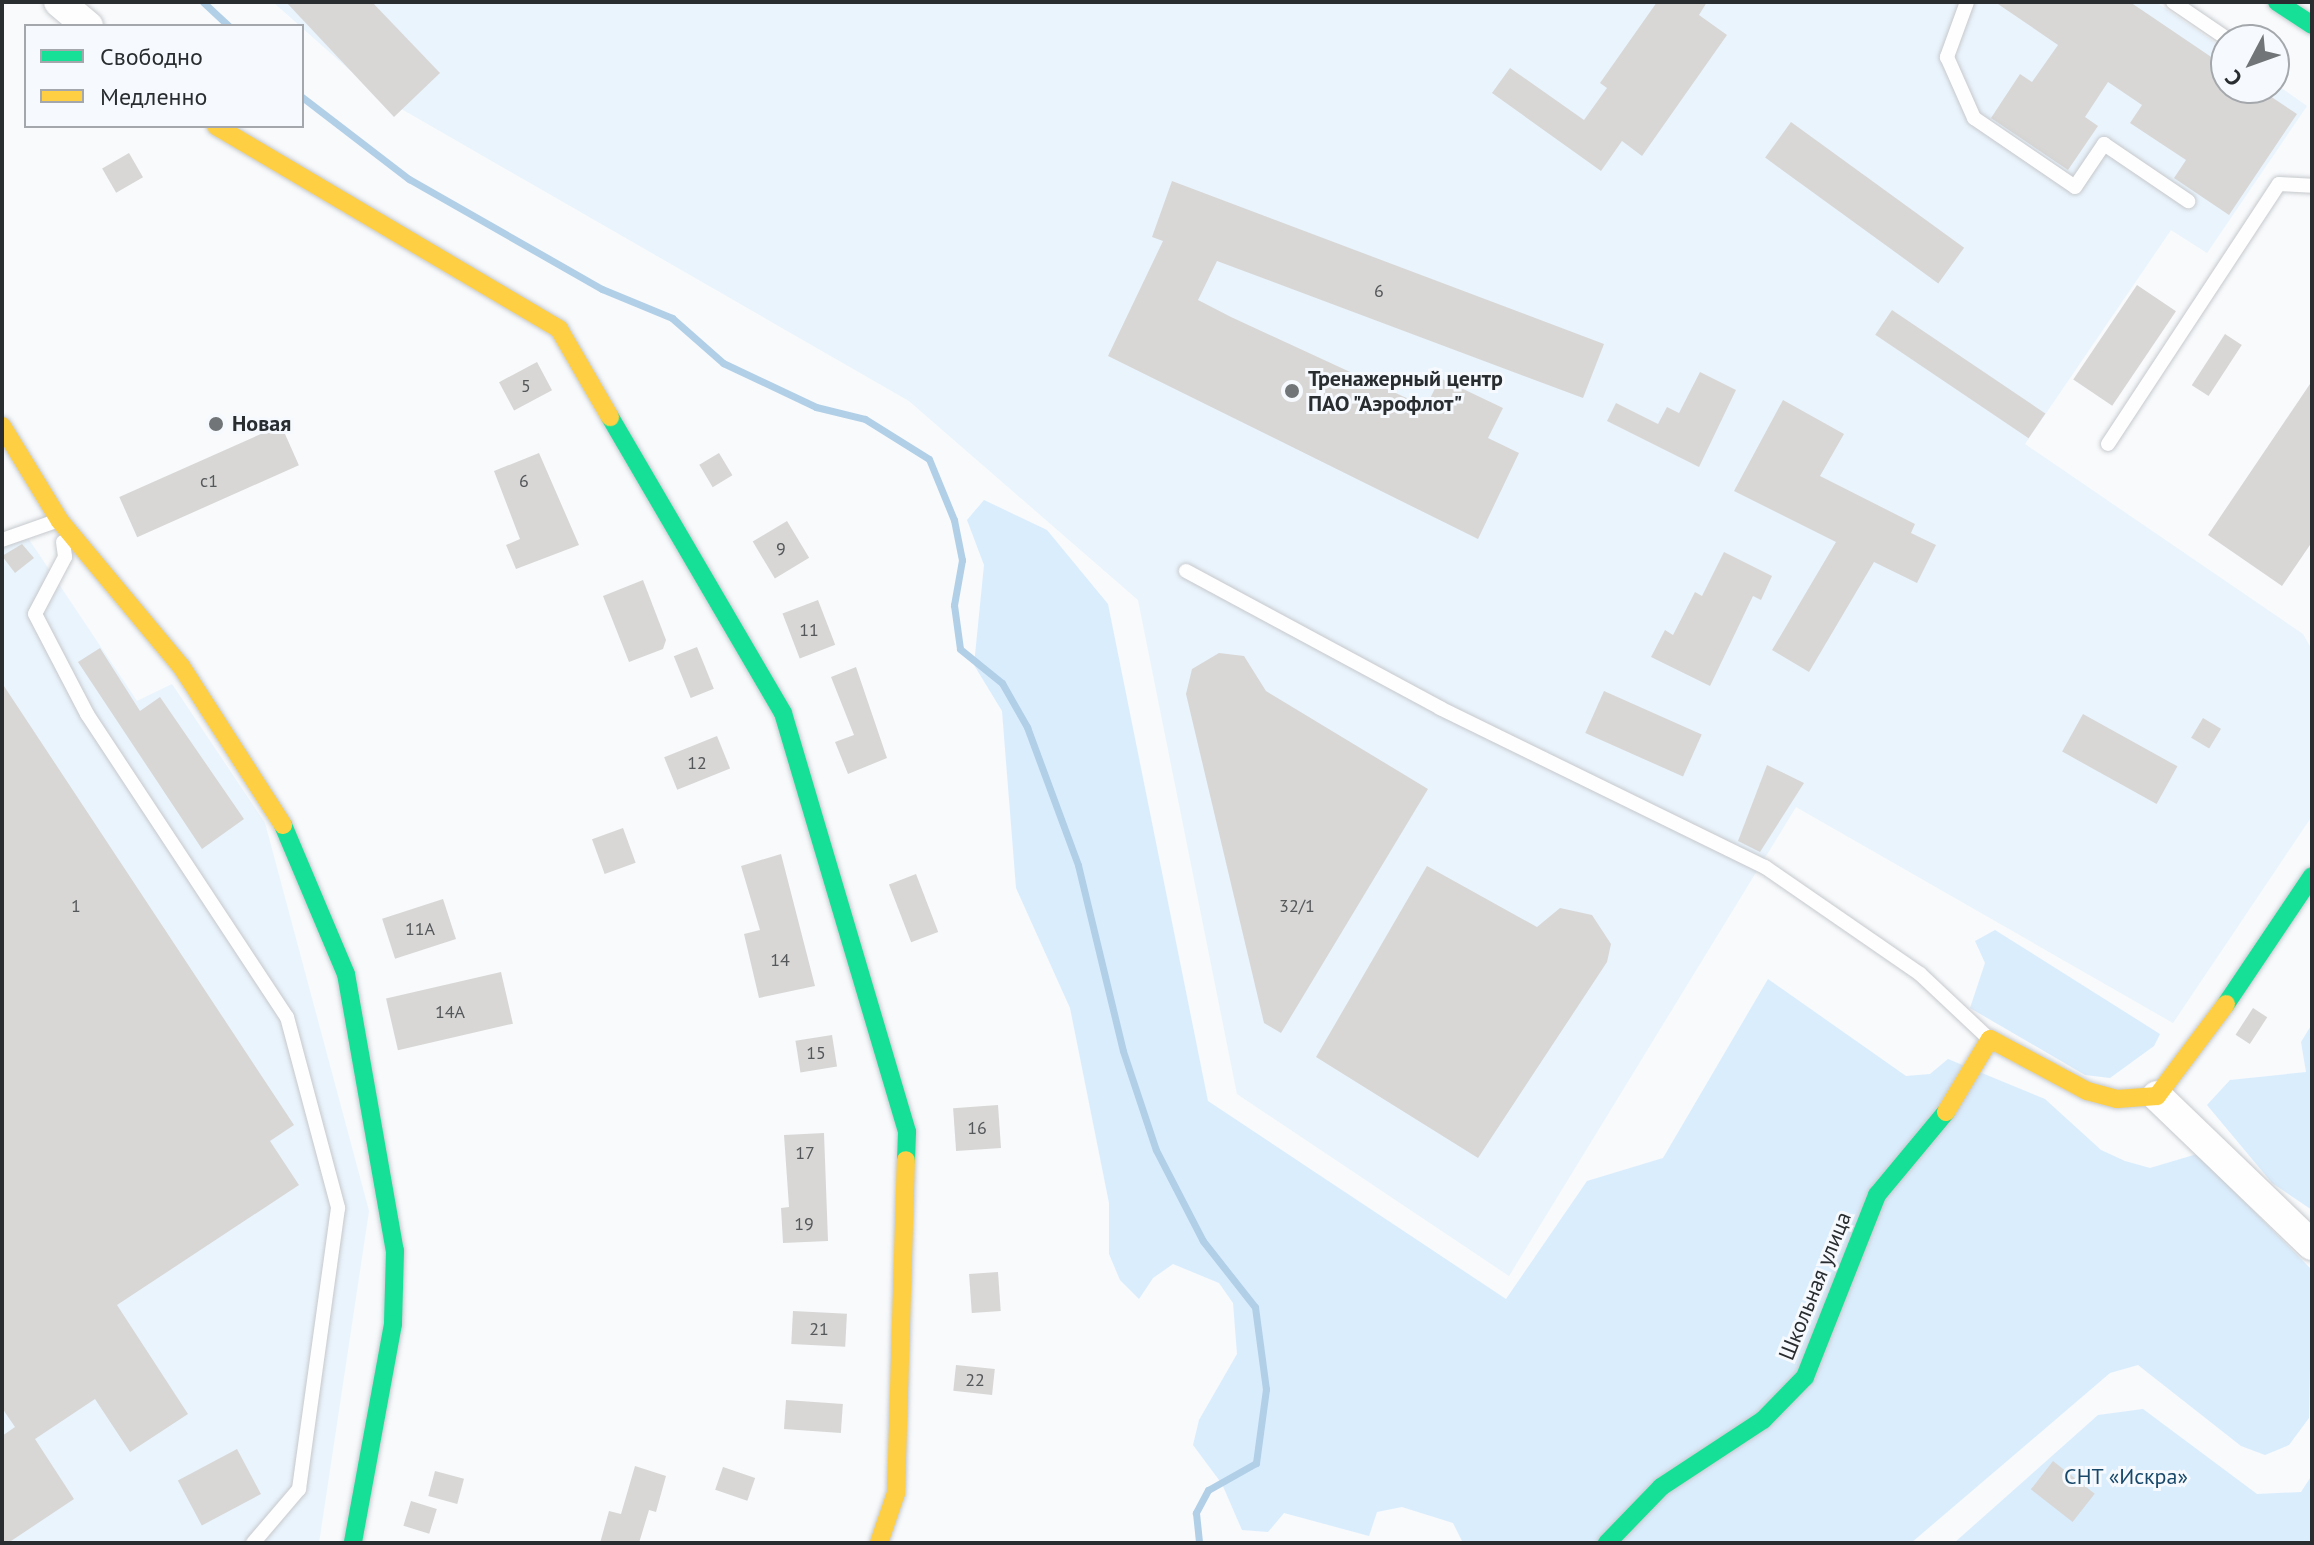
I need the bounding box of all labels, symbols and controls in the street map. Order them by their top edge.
legend [24,24,304,128]
north arrow [2210,24,2290,104]
text: Свободно [100,41,203,72]
text: С [2219,65,2248,92]
text: Медленно [100,81,207,112]
house number: 6 [1374,280,1384,302]
place label: Тренажерный центр ПАО "Аэрофлот" [1308,365,1503,416]
house number: 5 [521,375,531,397]
marker: Тренажерный центр ПАО "Аэрофлот" [1283,382,1301,400]
place label: Новая [232,411,291,437]
marker: Новая [207,415,225,433]
house number: с1 [200,470,218,492]
house number: 6 [519,470,529,492]
house number: 9 [776,538,786,560]
house number: 11 [799,619,819,641]
house number: 12 [687,752,707,774]
house number: 1 [71,895,81,917]
house number: 32/1 [1279,895,1315,917]
house number: 11А [405,918,435,940]
house number: 14 [770,949,790,971]
house number: 14А [435,1001,465,1023]
house number: 15 [806,1042,826,1064]
house number: 16 [967,1117,987,1139]
house number: 17 [795,1142,815,1164]
street label: Школьная улица [1773,1208,1857,1364]
house number: 19 [794,1213,814,1235]
house number: 21 [809,1318,829,1340]
house number: 22 [965,1369,985,1391]
park label: СНТ «Искра» [2064,1464,2188,1490]

